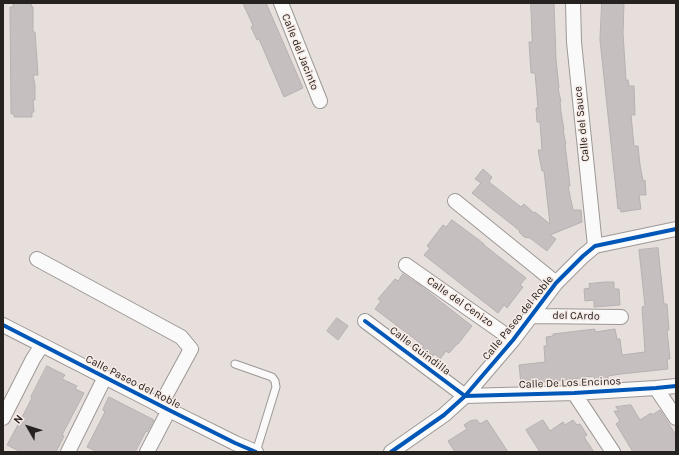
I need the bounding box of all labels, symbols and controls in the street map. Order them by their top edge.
street label: Calle del Jacinto [279,12,321,92]
street label: Calle del Sauce [571,86,593,162]
street label: Calle Paseo del Roble [480,273,556,363]
street label: Calle del Cenizo [424,274,496,330]
street label: del CArdo [552,309,600,323]
street label: Calle Guindilla [387,324,453,378]
street label: Calle Paseo del Roble [83,352,183,412]
street label: Calle De Los Encinos [519,375,621,391]
north arrow [8,407,48,447]
text: N [11,412,26,426]

